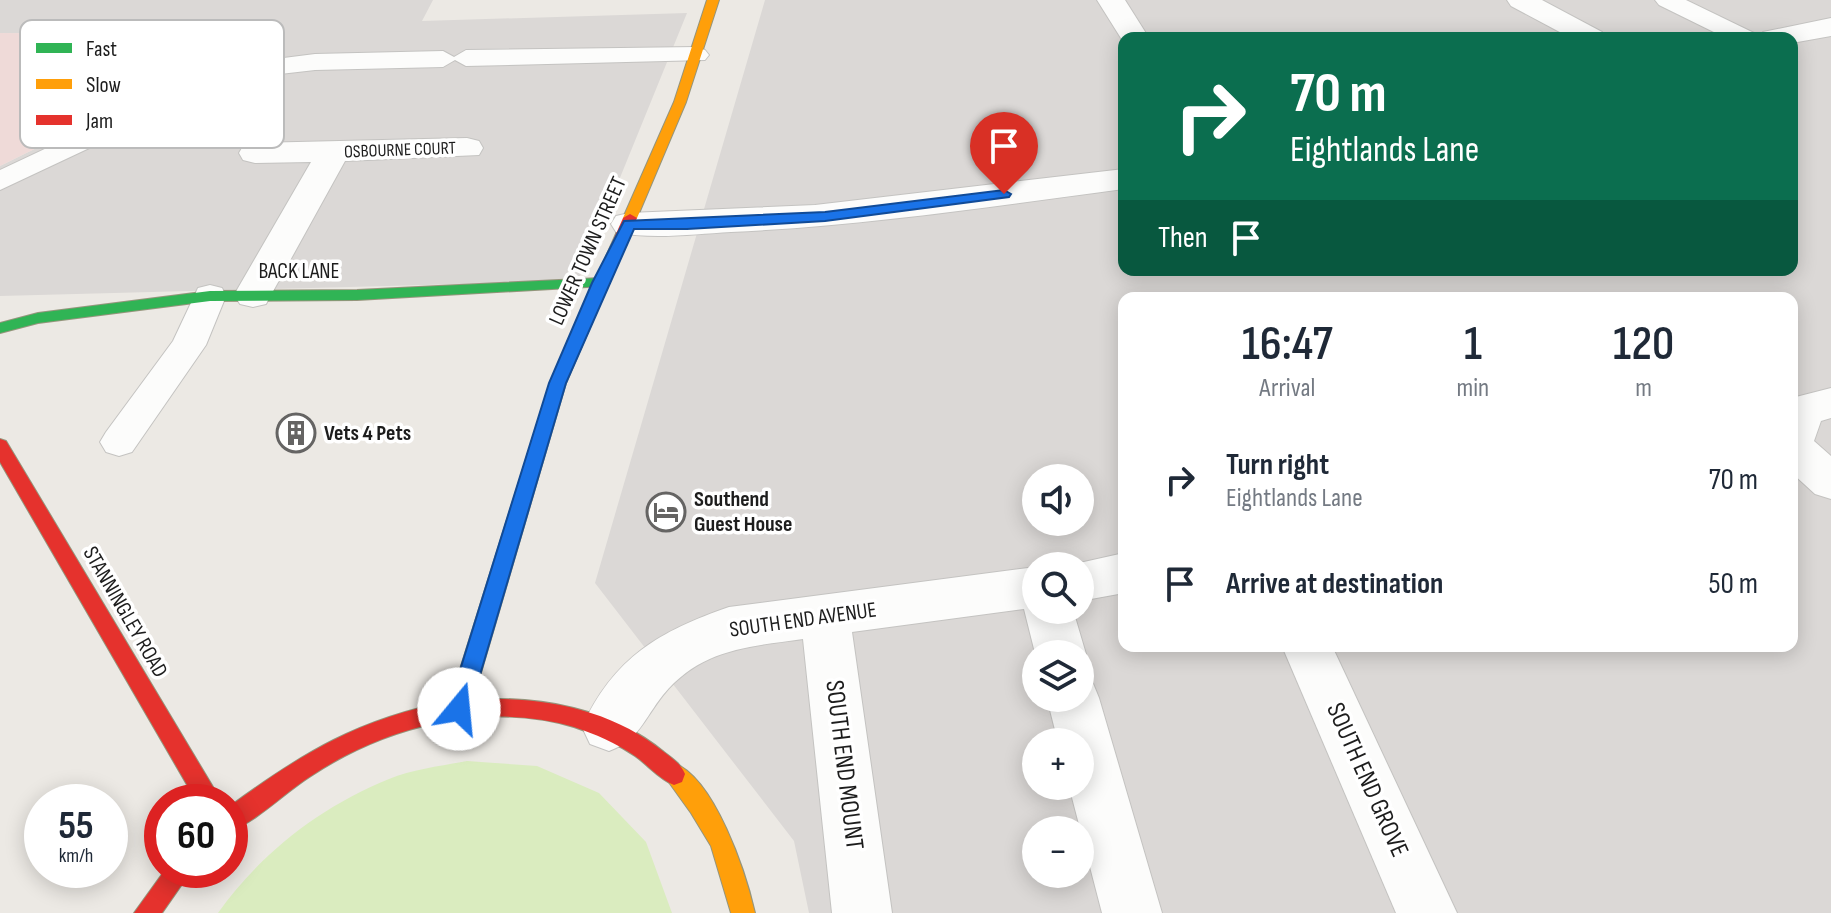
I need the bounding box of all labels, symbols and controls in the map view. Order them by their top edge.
legend [20,20,284,148]
text: Fast [86,36,117,63]
text: 70 m [1290,61,1387,128]
icon: right [1158,64,1262,168]
text: Slow [86,72,121,99]
text: Jam [85,108,113,135]
pin [970,112,1038,194]
icon: arrive [982,124,1026,168]
text: Eightlands Lane [1290,129,1479,172]
street label: OSBOURNE COURT [344,138,456,162]
street label: LOWER TOWN STREET [543,173,633,329]
icon: arrive [1224,216,1268,260]
text: Then [1158,220,1208,256]
street label: BACK LANE [258,258,340,285]
text: 16:47 [1242,316,1333,373]
text: 1 [1464,316,1482,373]
text: 120 [1613,316,1674,373]
text: Arrival [1259,373,1315,404]
text: min [1457,373,1489,404]
text: m [1635,373,1652,404]
building icon: Vets 4 Pets [275,412,317,454]
place label: Vets 4 Pets [324,420,411,447]
text: Turn right [1226,447,1329,483]
icon: right [1158,458,1202,502]
text: 70 m [1709,462,1758,498]
map controls [1022,464,1094,888]
button: sound [1022,464,1094,536]
text: Eightlands Lane [1226,483,1363,514]
place label: Southend Guest House [694,486,792,538]
hotel icon: Southend Guest House [645,491,687,533]
street label: STANNINGLEY ROAD [77,542,173,682]
button: search [1022,552,1094,624]
icon: arrive [1158,562,1202,606]
text: Arrive at destination [1226,566,1443,602]
text: 50 m [1709,566,1758,602]
street label: SOUTH END AVENUE [728,596,878,644]
button: layers [1022,640,1094,712]
position arrow [417,667,501,751]
street label: SOUTH END MOUNT [818,678,870,852]
street label: SOUTH END GROVE [1319,698,1415,862]
button: + [1022,728,1094,800]
speed limit sign: 60 [144,784,248,888]
text: 55 [58,802,94,850]
button: − [1022,816,1094,888]
text: km/h [59,844,93,868]

